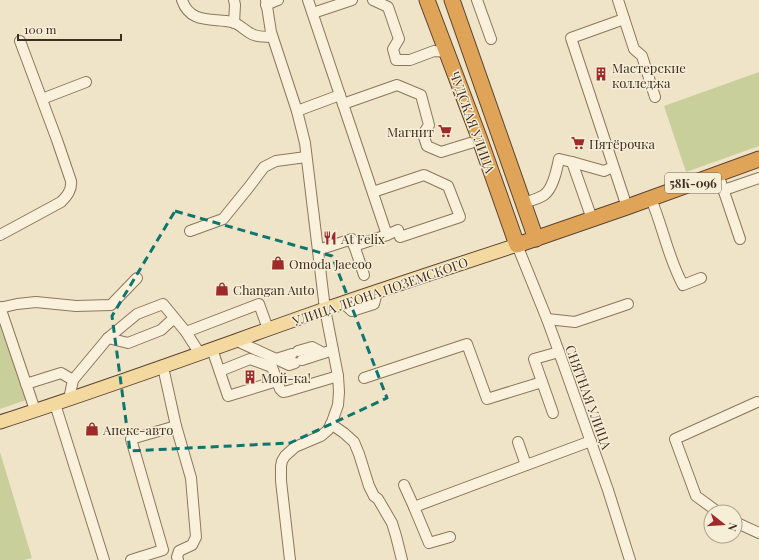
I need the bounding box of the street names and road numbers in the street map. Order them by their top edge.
street label: ЧУДСКАЯ УЛИЦА [447,69,500,176]
road number: 58К-096 [665,173,721,193]
street label: УЛИЦА ЛЕОНА ПОЗЕМСКОГО [289,253,470,329]
street label: СНЯТНАЯ УЛИЦА [562,343,616,452]

